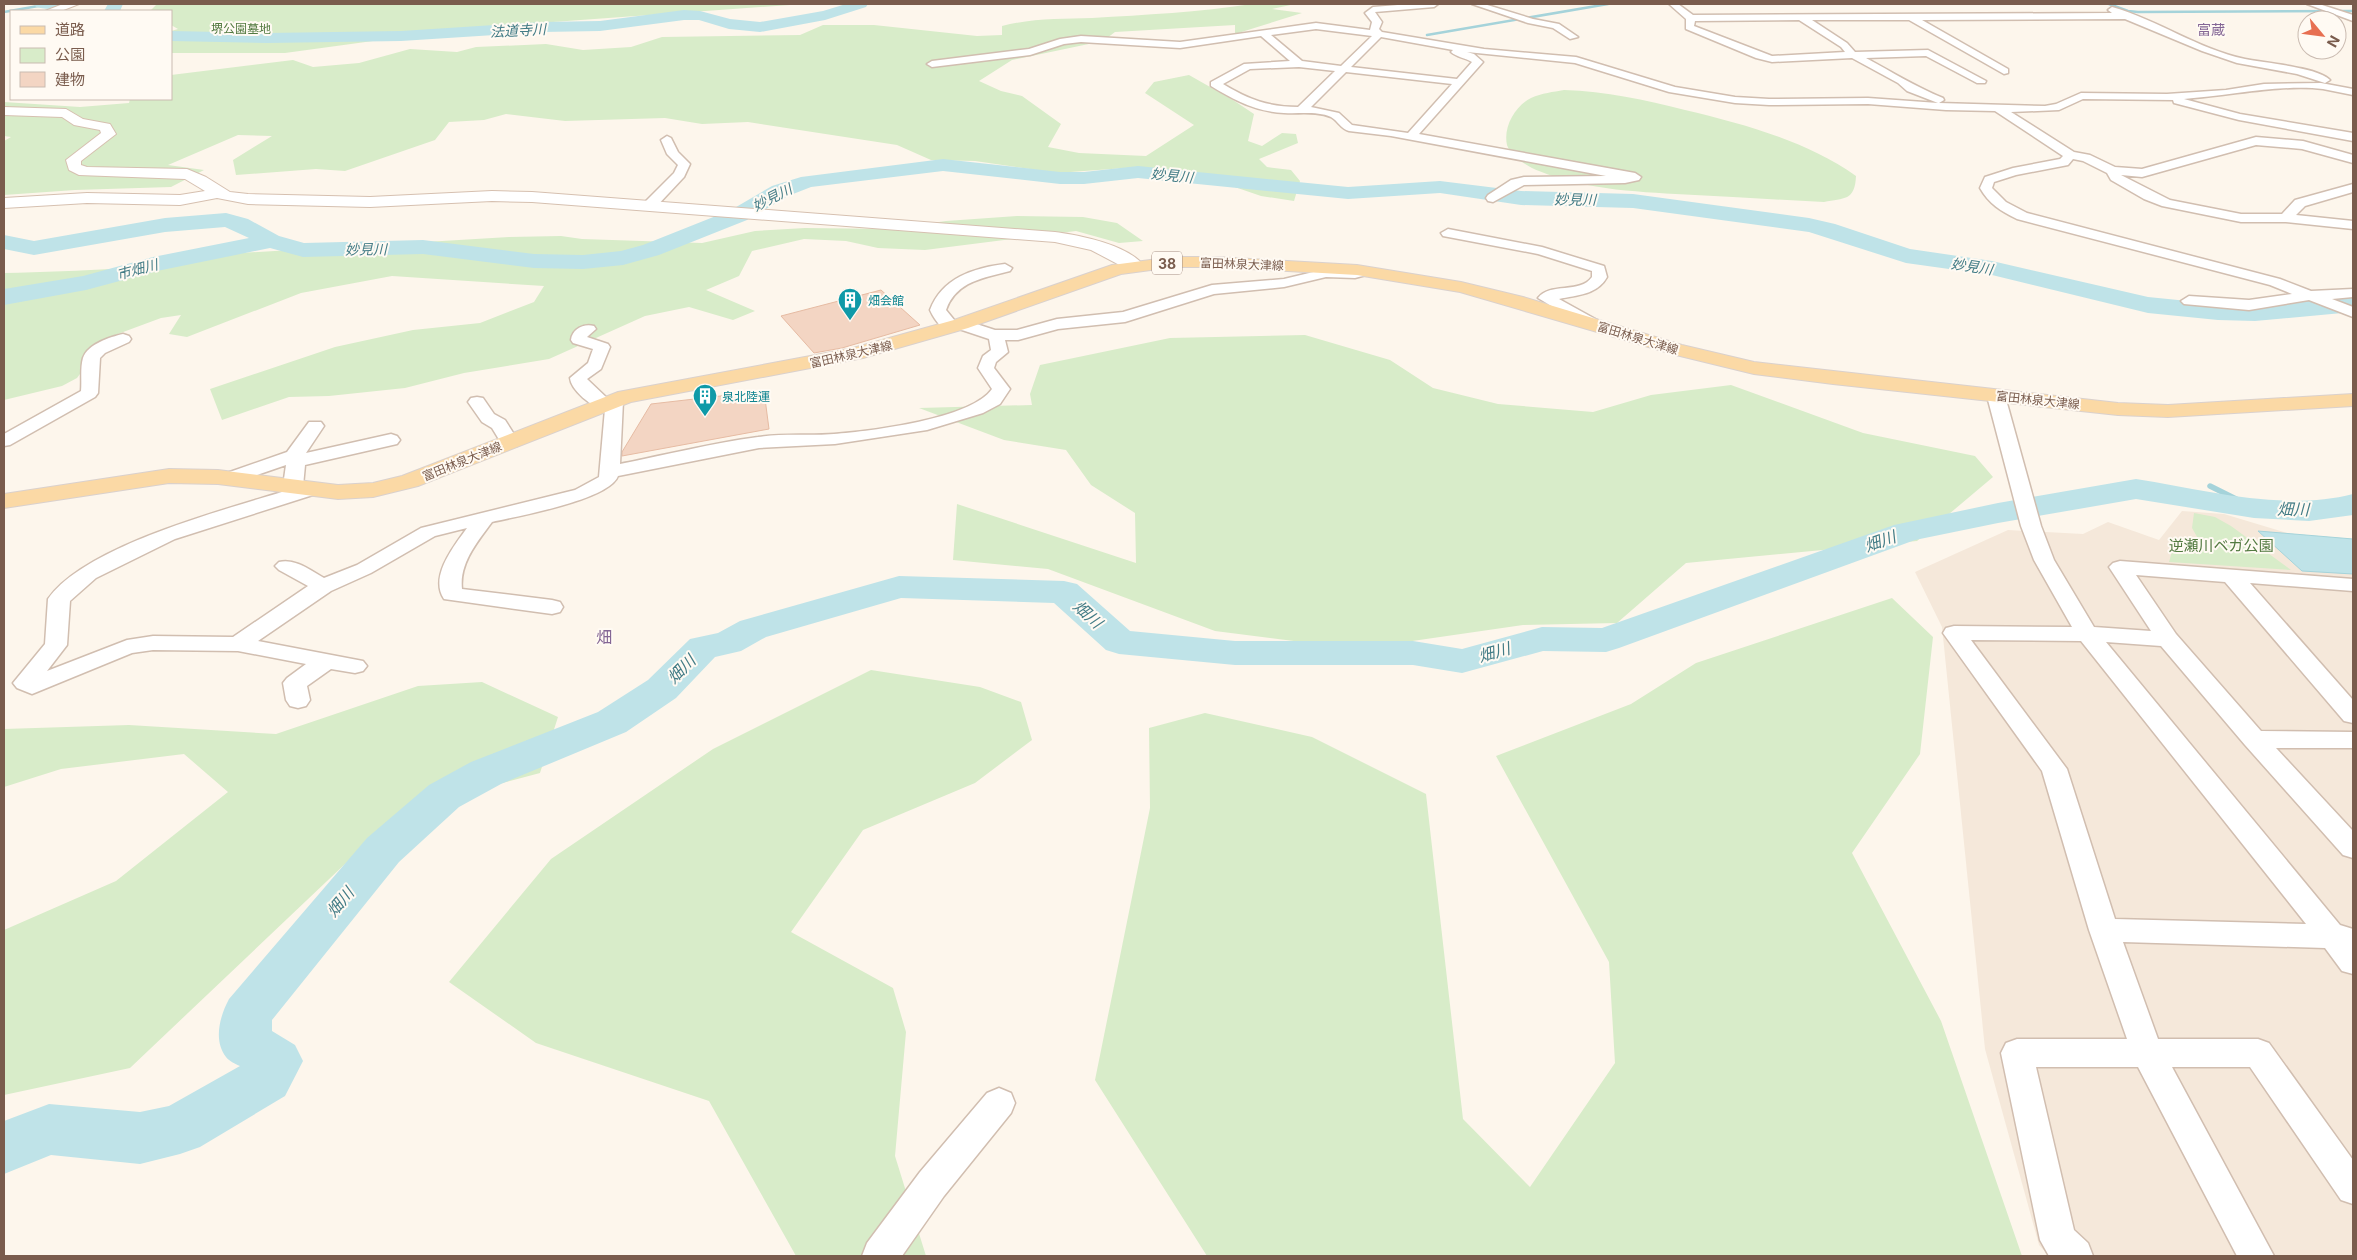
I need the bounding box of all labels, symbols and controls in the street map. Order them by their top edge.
legend [10,10,172,100]
north arrow [2297,10,2347,60]
text: 道路 [55,20,85,39]
water label: 法道寺川 [490,20,548,40]
park label: 堺公園墓地 [211,21,271,36]
district label: 富蔵 [2197,21,2225,38]
text: N [2324,33,2344,50]
text: 公園 [55,45,85,64]
text: 建物 [55,70,85,89]
water label: 妙見川 [1150,164,1196,186]
water label: 妙見川 [749,179,796,214]
water label: 妙見川 [1554,190,1598,208]
water label: 妙見川 [345,240,389,258]
road number: 38 [1152,252,1182,274]
water label: 妙見川 [1950,254,1996,278]
water label: 市畑川 [115,255,161,283]
street label: 富田林泉大津線 [1200,255,1284,273]
building icon: 畑会館 [837,287,863,321]
place label: 畑会館 [868,293,904,308]
street label: 富田林泉大津線 [1596,319,1680,357]
street label: 富田林泉大津線 [808,337,894,371]
building icon: 泉北陸運 [692,383,718,417]
street label: 富田林泉大津線 [1995,388,2081,412]
place label: 泉北陸運 [722,389,770,404]
street label: 富田林泉大津線 [420,438,504,484]
water label: 畑川 [2277,499,2311,519]
water label: 畑川 [1862,525,1900,556]
park label: 逆瀬川ベガ公園 [2168,536,2274,555]
water label: 畑川 [1069,596,1108,633]
district label: 畑 [596,627,612,647]
water label: 畑川 [1476,637,1514,666]
water label: 畑川 [663,649,701,687]
water label: 畑川 [322,882,359,921]

